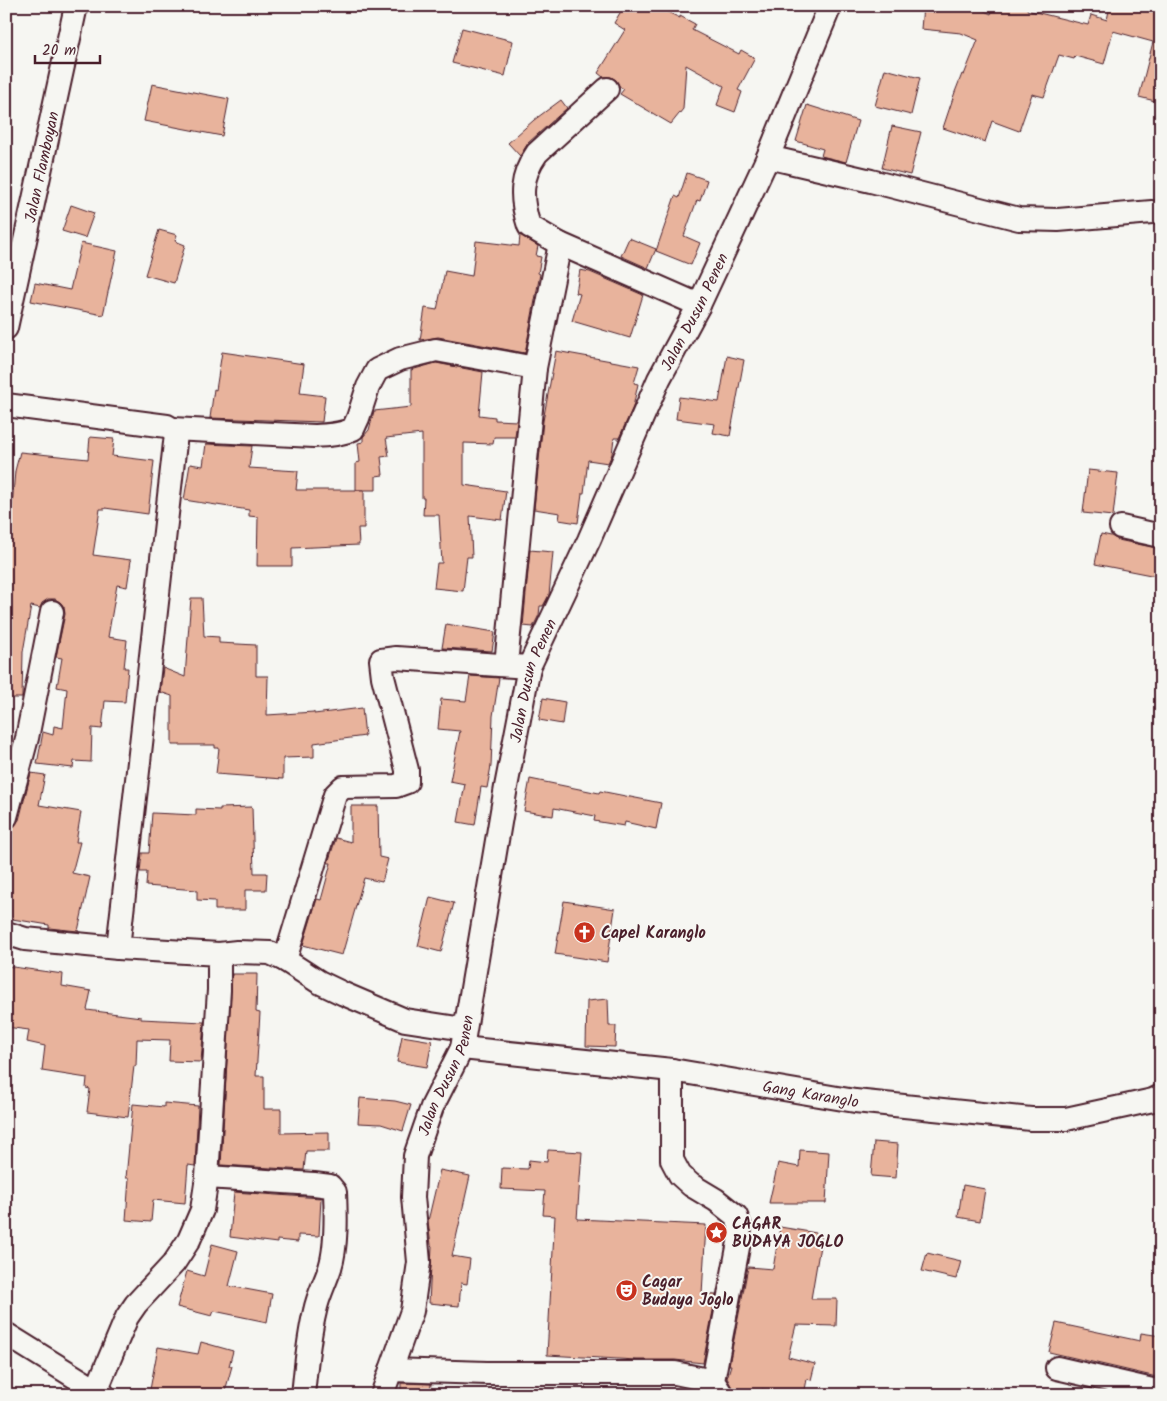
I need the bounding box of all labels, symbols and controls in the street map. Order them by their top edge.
scale bar [35,32,100,64]
text: 20 m [42,39,76,63]
street label: Jalan Flamboyan [18,109,67,225]
street label: Jalan Dusun Penen [655,249,736,376]
street label: Jalan Dusun Penen [504,615,564,745]
church icon: Capel Karanglo [573,920,597,944]
place label: Capel Karanglo [601,921,706,946]
street label: Jalan Dusun Penen [412,1013,481,1139]
street label: Gang Karanglo [761,1075,860,1115]
place label: CAGAR BUDAYA JOGLO [732,1212,843,1255]
place icon: CAGAR BUDAYA JOGLO [704,1220,728,1244]
place label: Cagar Budaya Joglo [642,1270,734,1313]
theatre icon: Cagar Budaya Joglo [614,1278,638,1302]

